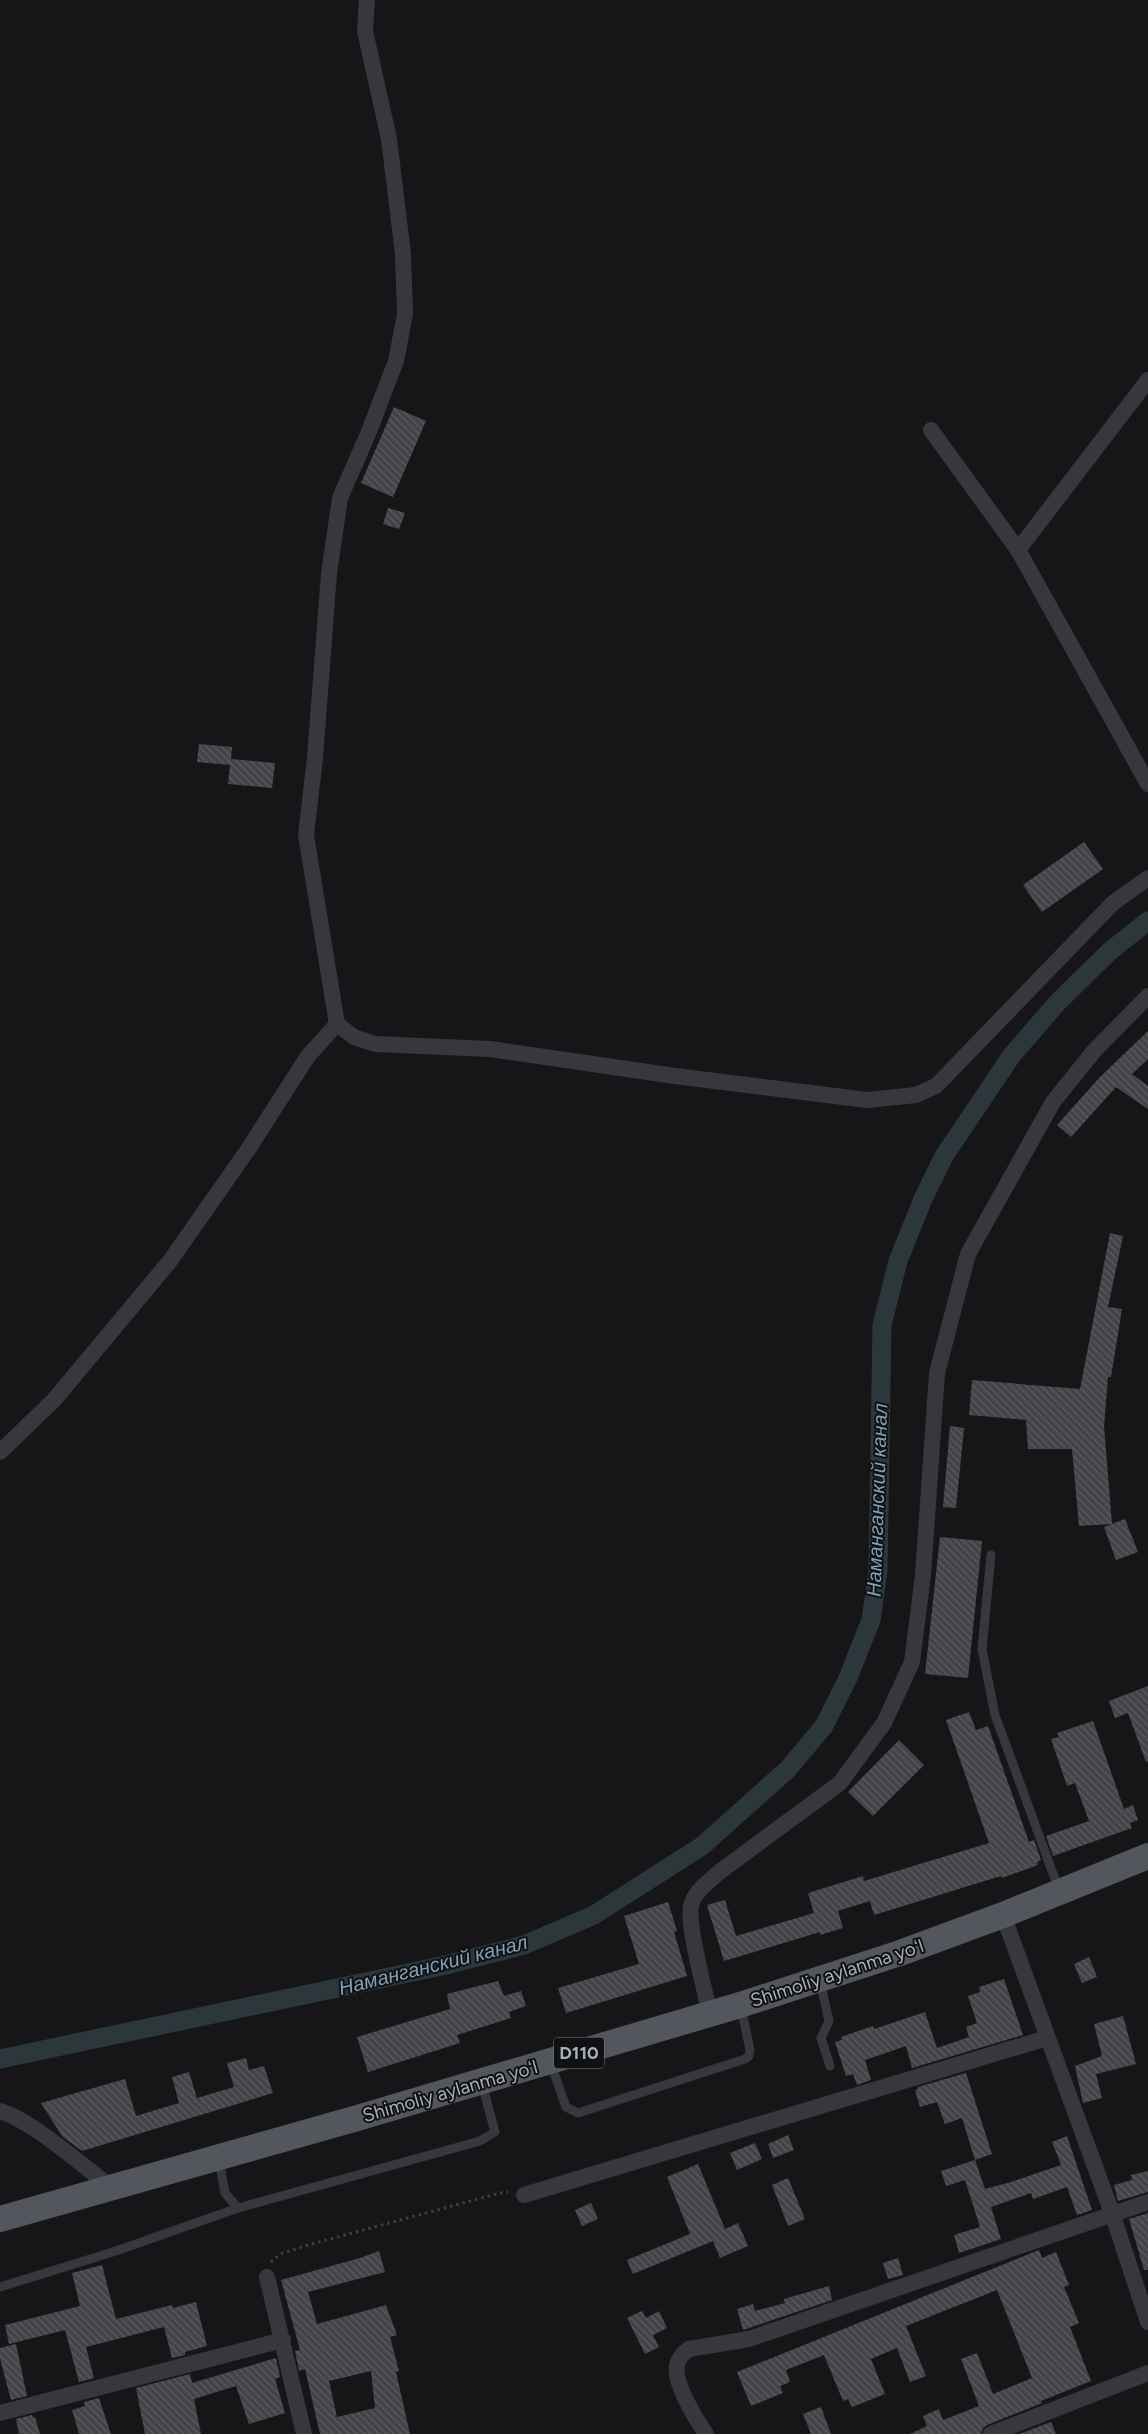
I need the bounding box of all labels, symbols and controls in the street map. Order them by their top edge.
water label: Наманганский канал [862,1403,892,1597]
water label: Наманганский канал [336,1930,530,2000]
street label: Shimoliy aylanma yoʻl [747,1934,927,2012]
road number: D110 [554,2038,604,2068]
street label: Shimoliy aylanma yoʻl [360,2055,540,2127]

